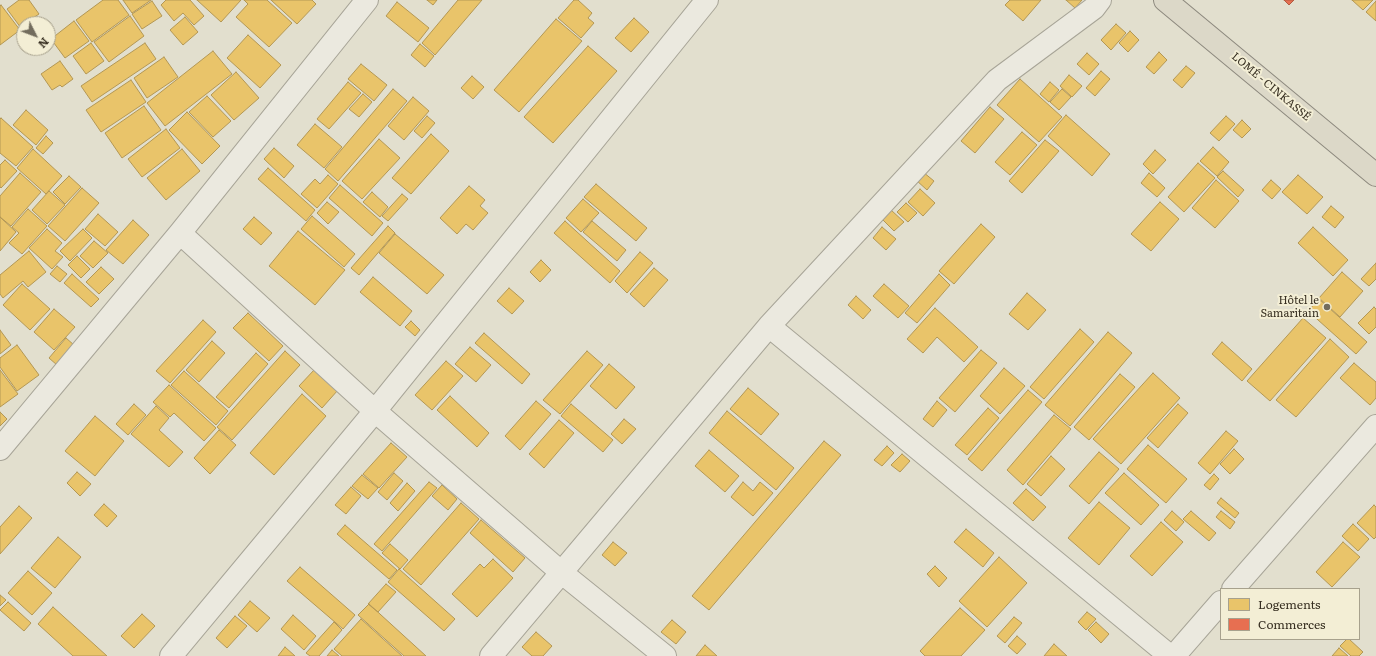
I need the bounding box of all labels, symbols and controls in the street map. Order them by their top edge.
north arrow [16,16,56,56]
text: N [35,35,53,52]
street label: LOMÉ - CINKASSÉ [1229,50,1313,124]
place label: Hôtel le Samaritain [1260,294,1319,320]
marker: Hôtel le Samaritain [1322,302,1332,312]
legend [1220,588,1360,640]
text: Logements [1258,595,1321,613]
text: Commerces [1258,615,1325,633]

